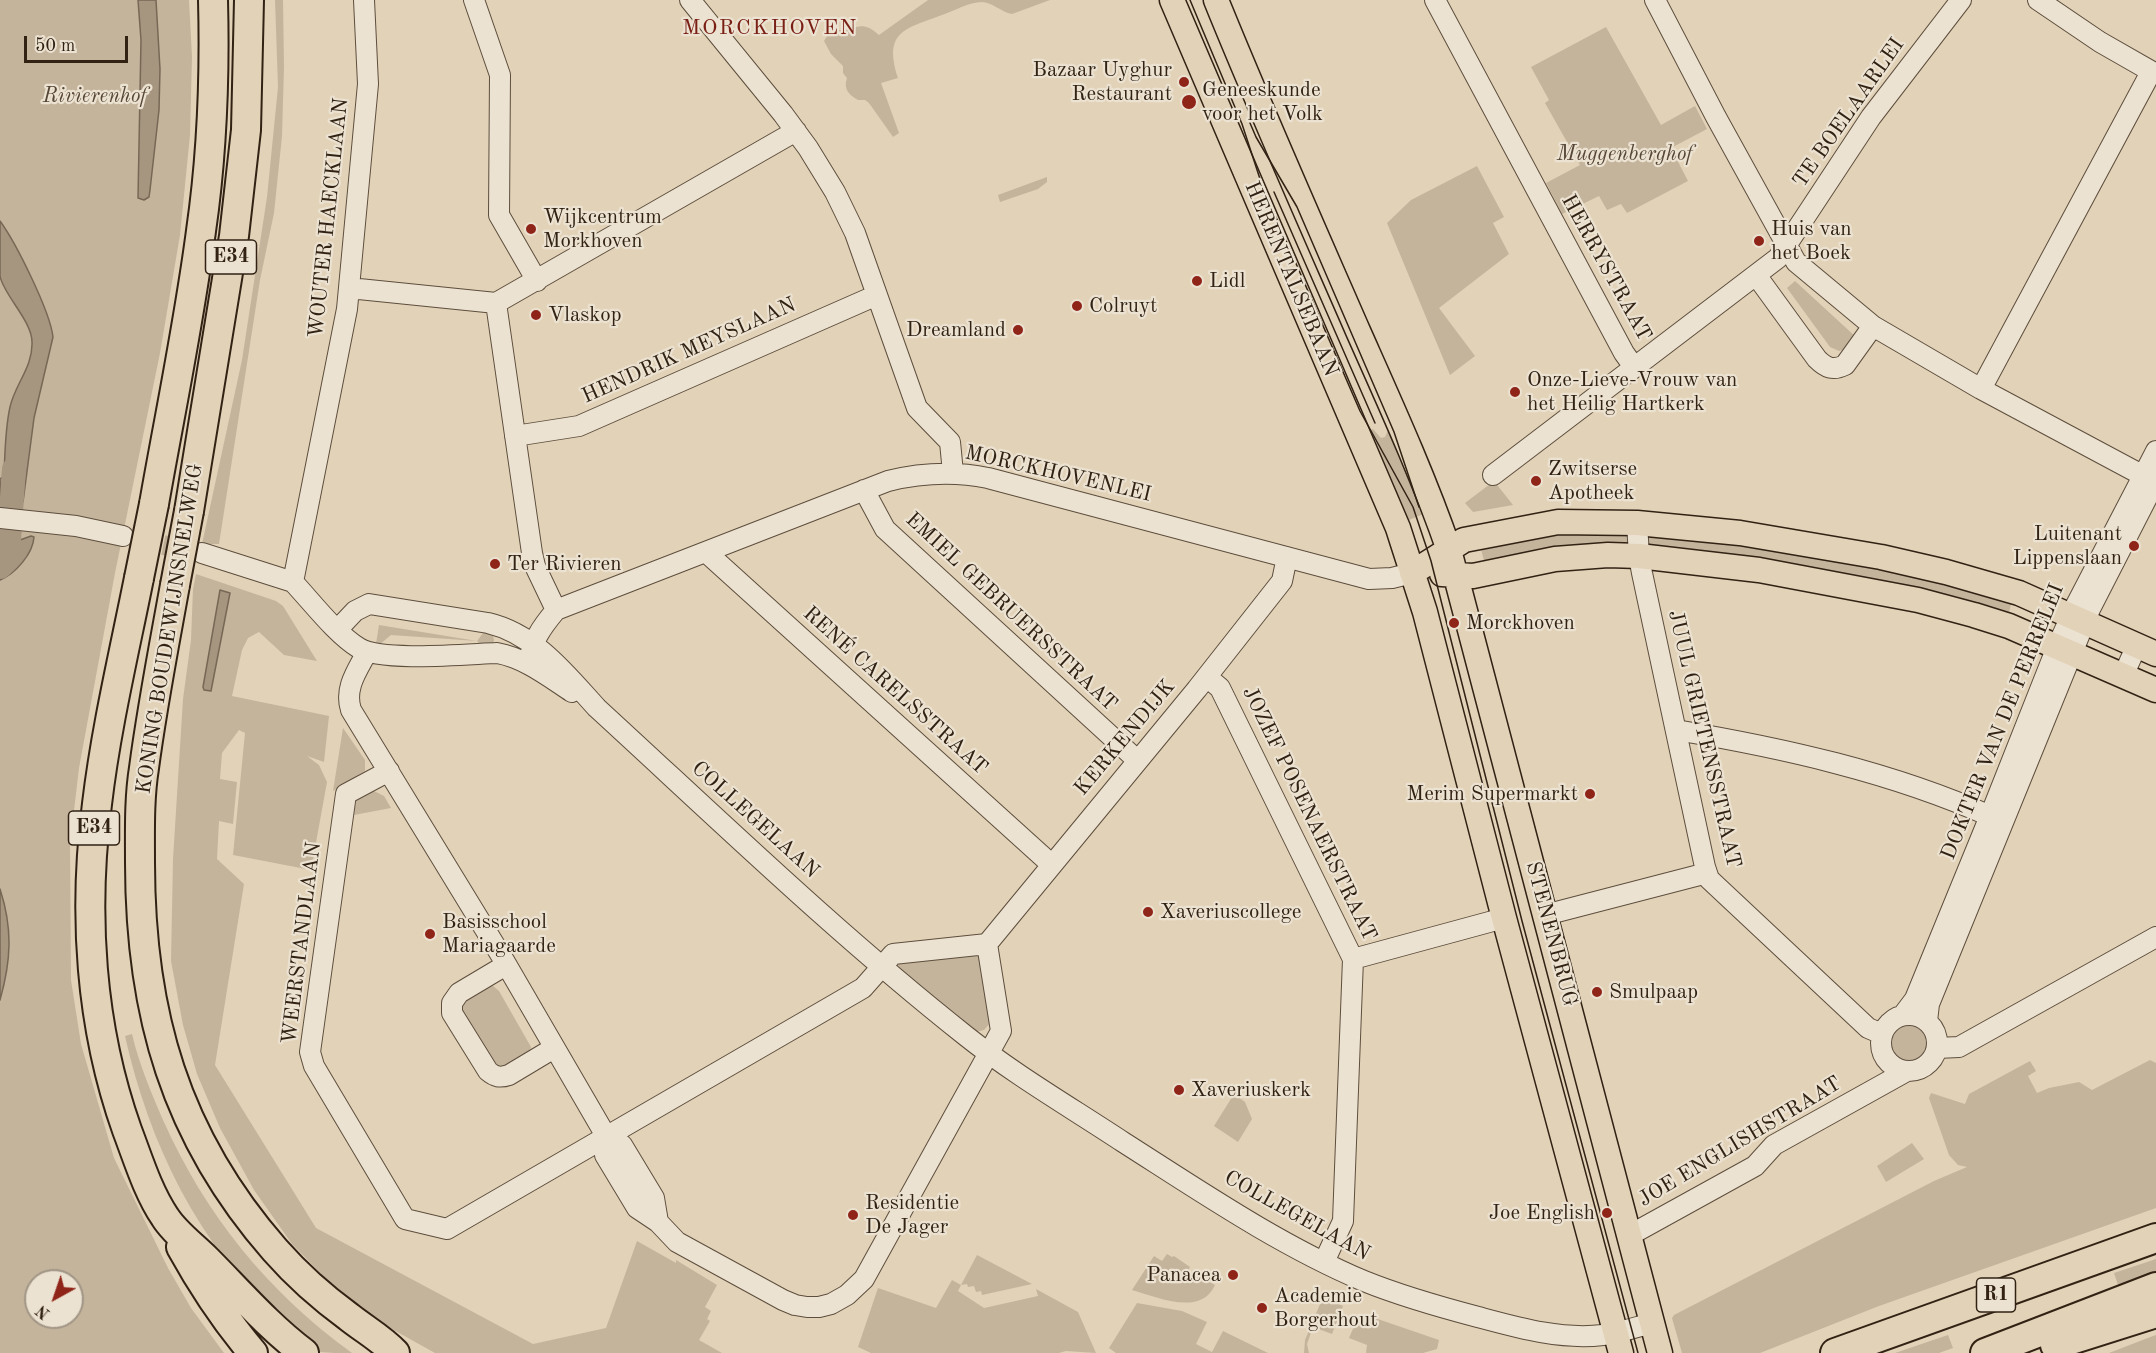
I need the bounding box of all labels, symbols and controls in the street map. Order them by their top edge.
district label: MORCKHOVEN [682,15,858,41]
scale bar [27,24,130,62]
street label: TE BOELAARLEI [1788,33,1910,193]
text: 50 m [35,37,75,55]
place label: Bazaar Uyghur Restaurant [1033,57,1172,107]
marker: Bazaar Uyghur Restaurant [1177,75,1191,89]
place label: Geneeskunde voor het Volk [1202,77,1323,127]
park label: Rivierenhof [43,83,147,109]
marker: Geneeskunde voor het Volk [1180,93,1198,111]
street label: WOUTER HAECKLAAN [304,97,354,339]
park label: Muggenberghof [1557,141,1693,167]
street label: HERENTALSEBAAN [1238,178,1344,380]
street label: HERRYSTRAAT [1555,190,1657,346]
place label: Wijkcentrum Morkhoven [543,204,662,254]
place label: Huis van het Boek [1771,216,1852,266]
marker: Wijkcentrum Morkhoven [524,222,538,236]
marker: Huis van het Boek [1752,234,1766,248]
road number: E34 [206,240,256,274]
place label: Lidl [1209,268,1245,294]
marker: Lidl [1190,274,1204,288]
street label: HENDRIK MEYSLAAN [578,292,800,410]
place label: Colruyt [1089,293,1157,319]
marker: Colruyt [1070,299,1084,313]
place label: Vlaskop [548,302,622,328]
marker: Vlaskop [529,308,543,322]
place label: Dreamland [906,317,1006,343]
marker: Dreamland [1011,323,1025,337]
place label: Onze-Lieve-Vrouw van het Heilig Hartkerk [1527,367,1737,417]
marker: Onze-Lieve-Vrouw van het Heilig Hartkerk [1508,385,1522,399]
street label: MORCKHOVENLEI [962,440,1154,508]
place label: Zwitserse Apotheek [1548,456,1637,506]
street label: KONING BOUDEWIJNSNELWEG [131,462,209,796]
marker: Zwitserse Apotheek [1529,474,1543,488]
street label: EMIEL GEBRUERSSTRAAT [900,507,1122,717]
place label: Luitenant Lippenslaan [2013,521,2122,571]
marker: Luitenant Lippenslaan [2127,539,2141,553]
place label: Ter Rivieren [507,551,621,577]
marker: Ter Rivieren [488,557,502,571]
street label: DOKTER VAN DE PERRELEI [1936,580,2070,864]
street label: RENÉ CARELSSTRAAT [797,601,993,781]
street label: JUUL GRIETENSSTRAAT [1662,608,1746,870]
place label: Morckhoven [1466,610,1575,636]
marker: Morckhoven [1447,616,1461,630]
street label: KERKENDIJK [1069,675,1181,801]
street label: JOZEF POSENAERSTRAAT [1236,683,1382,945]
street label: COLLEGELAAN [686,756,824,884]
place label: Merim Supermarkt [1407,781,1578,807]
marker: Merim Supermarkt [1583,787,1597,801]
road number: E34 [68,811,119,845]
street label: WEERSTANDLAAN [277,840,327,1046]
street label: STENENBRUG [1520,859,1582,1009]
place label: Xaveriuscollege [1160,899,1301,925]
marker: Xaveriuscollege [1141,905,1155,919]
place label: Basisschool Mariagaarde [442,909,556,959]
marker: Basisschool Mariagaarde [423,927,437,941]
place label: Smulpaap [1609,979,1698,1005]
marker: Smulpaap [1590,985,1604,999]
street label: JOE ENGLISHSTRAAT [1634,1071,1846,1213]
place label: Xaveriuskerk [1191,1077,1311,1103]
marker: Xaveriuskerk [1172,1083,1186,1097]
street label: COLLEGELAAN [1219,1165,1375,1267]
place label: Residentie De Jager [865,1190,959,1240]
place label: Joe English [1489,1200,1595,1226]
marker: Joe English [1600,1206,1614,1220]
marker: Residentie De Jager [846,1208,860,1222]
place label: Panacea [1146,1262,1221,1288]
marker: Panacea [1226,1268,1240,1282]
north arrow [24,1269,84,1329]
road number: R1 [1976,1278,2016,1312]
place label: Academie Borgerhout [1274,1283,1378,1333]
text: N [34,1301,54,1321]
marker: Academie Borgerhout [1255,1301,1269,1315]

